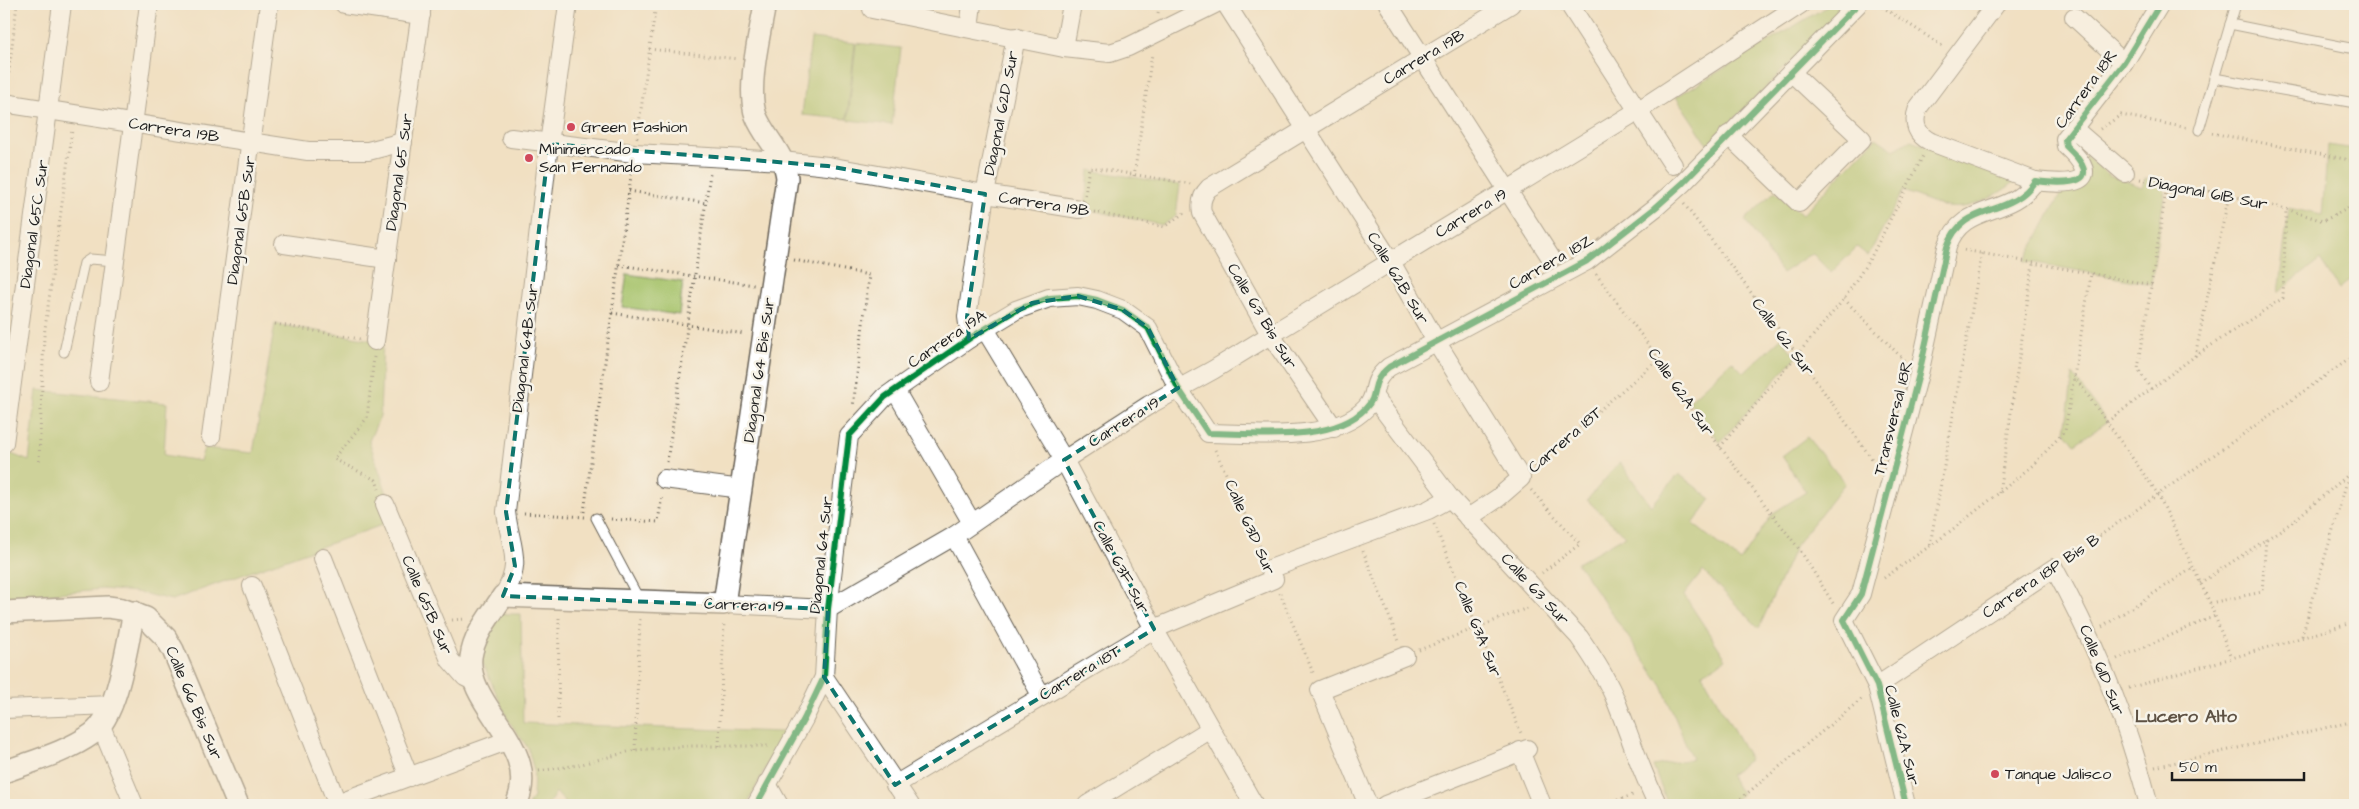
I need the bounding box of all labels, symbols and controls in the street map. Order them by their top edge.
street label: Carrera 19B [1379,24,1469,90]
street label: Carrera 18R [2050,45,2122,133]
street label: Diagonal 62D Sur [978,49,1025,177]
street label: Carrera 19B [127,112,222,148]
street label: Diagonal 65 Sur [380,112,419,232]
place label: Green Fashion [581,116,687,138]
marker: Green Fashion [565,121,577,133]
place label: Minimercado San Fernando [539,138,642,178]
marker: Minimercado San Fernando [523,152,535,164]
street label: Diagonal 65B Sur [221,154,262,286]
street label: Diagonal 65C Sur [14,158,55,290]
street label: Diagonal 61B Sur [2147,171,2269,216]
street label: Carrera 19 [1431,183,1511,243]
street label: Carrera 19B [997,186,1092,222]
street label: Calle 62B Sur [1362,228,1434,328]
street label: Carrera 18Z [1505,229,1598,295]
street label: Calle 63 Bis Sur [1222,259,1302,373]
street label: Diagonal 64B Sur [506,282,545,414]
street label: Calle 62 Sur [1746,293,1820,381]
street label: Diagonal 64 Bis Sur [738,296,781,444]
street label: Carrera 19A [903,305,991,373]
street label: Calle 62A Sur [1643,344,1720,440]
street label: Transversal 18R [1868,358,1918,478]
street label: Carrera 19 [1084,391,1164,453]
street label: Carrera 18T [1523,402,1607,478]
street label: Calle 63D Sur [1219,476,1281,578]
street label: Diagonal 64 Sur [804,495,839,615]
street label: Calle 63F Sur [1087,517,1155,618]
street label: Carrera 18P Bis B [1978,528,2105,624]
street label: Calle 63 Sur [1496,548,1574,630]
street label: Calle 65B Sur [396,552,458,658]
street label: Calle 63A Sur [1449,578,1507,680]
street label: Carrera 19 [703,593,785,617]
street label: Calle 61D Sur [2074,622,2130,719]
street label: Carrera 18T [1035,640,1125,706]
street label: Calle 66 Bis Sur [160,643,228,763]
street label: Calle 62A Sur [1879,683,1925,788]
district label: Lucero Alto [2135,704,2238,729]
scale bar [2172,749,2304,781]
text: 50 m [2179,757,2217,778]
place label: Tanque Jalisco [2005,763,2111,785]
marker: Tanque Jalisco [1989,768,2001,780]

